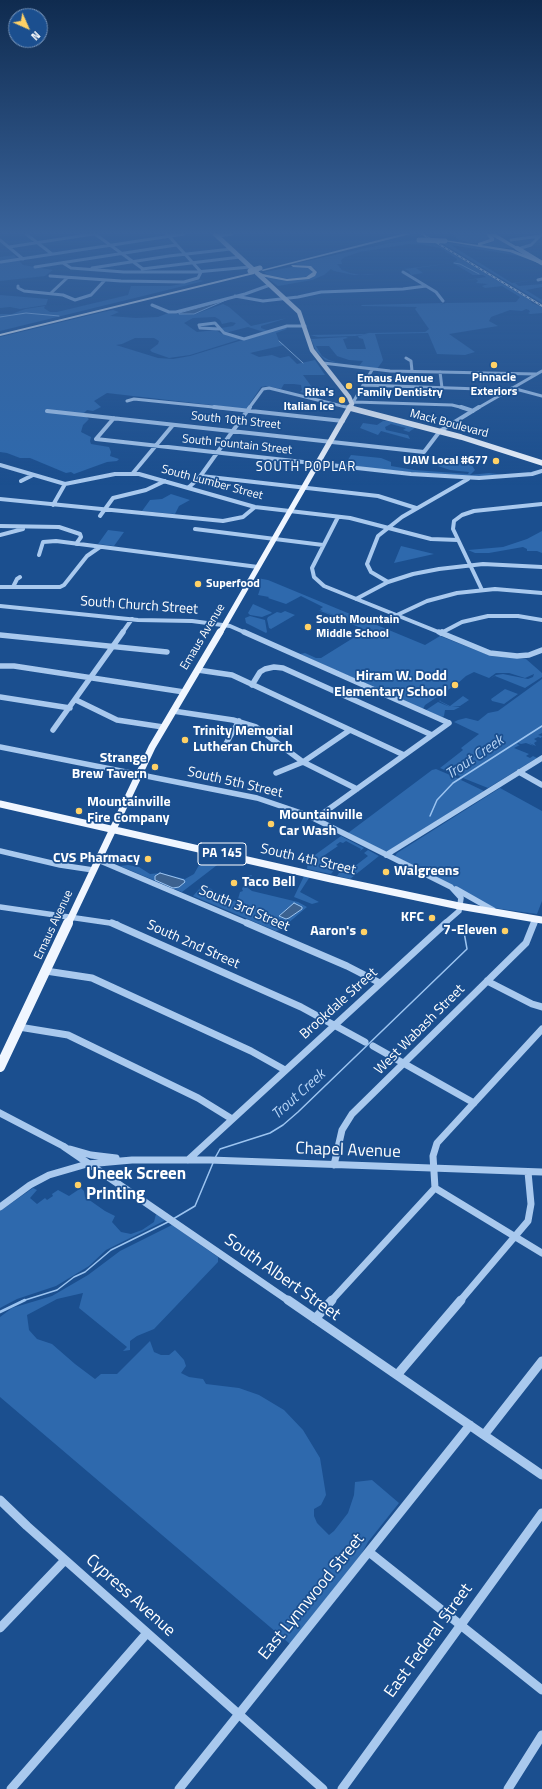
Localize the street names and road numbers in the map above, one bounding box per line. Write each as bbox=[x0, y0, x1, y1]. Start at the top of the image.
street label: Mack Boulevard bbox=[408, 407, 490, 441]
street label: South 10th Street bbox=[190, 409, 282, 433]
street label: South Fountain Street bbox=[181, 432, 293, 458]
street label: South Lumber Street bbox=[160, 462, 264, 504]
street label: South Church Street bbox=[80, 594, 198, 618]
street label: Emaus Avenue bbox=[178, 601, 228, 673]
street label: South 5th Street bbox=[186, 764, 284, 802]
street label: South 4th Street bbox=[259, 841, 357, 879]
road number: PA 145 bbox=[198, 843, 246, 865]
street label: South 3rd Street bbox=[196, 882, 292, 936]
street label: Emaus Avenue bbox=[32, 888, 76, 962]
street label: South 2nd Street bbox=[144, 917, 242, 973]
street label: Brookdale Street bbox=[297, 965, 381, 1043]
street label: West Wabash Street bbox=[371, 981, 469, 1079]
street label: Chapel Avenue bbox=[295, 1139, 401, 1163]
street label: South Albert Street bbox=[220, 1230, 344, 1326]
street label: East Lynnwood Street bbox=[255, 1530, 369, 1664]
street label: Cypress Avenue bbox=[81, 1551, 179, 1641]
street label: East Federal Street bbox=[381, 1580, 477, 1702]

